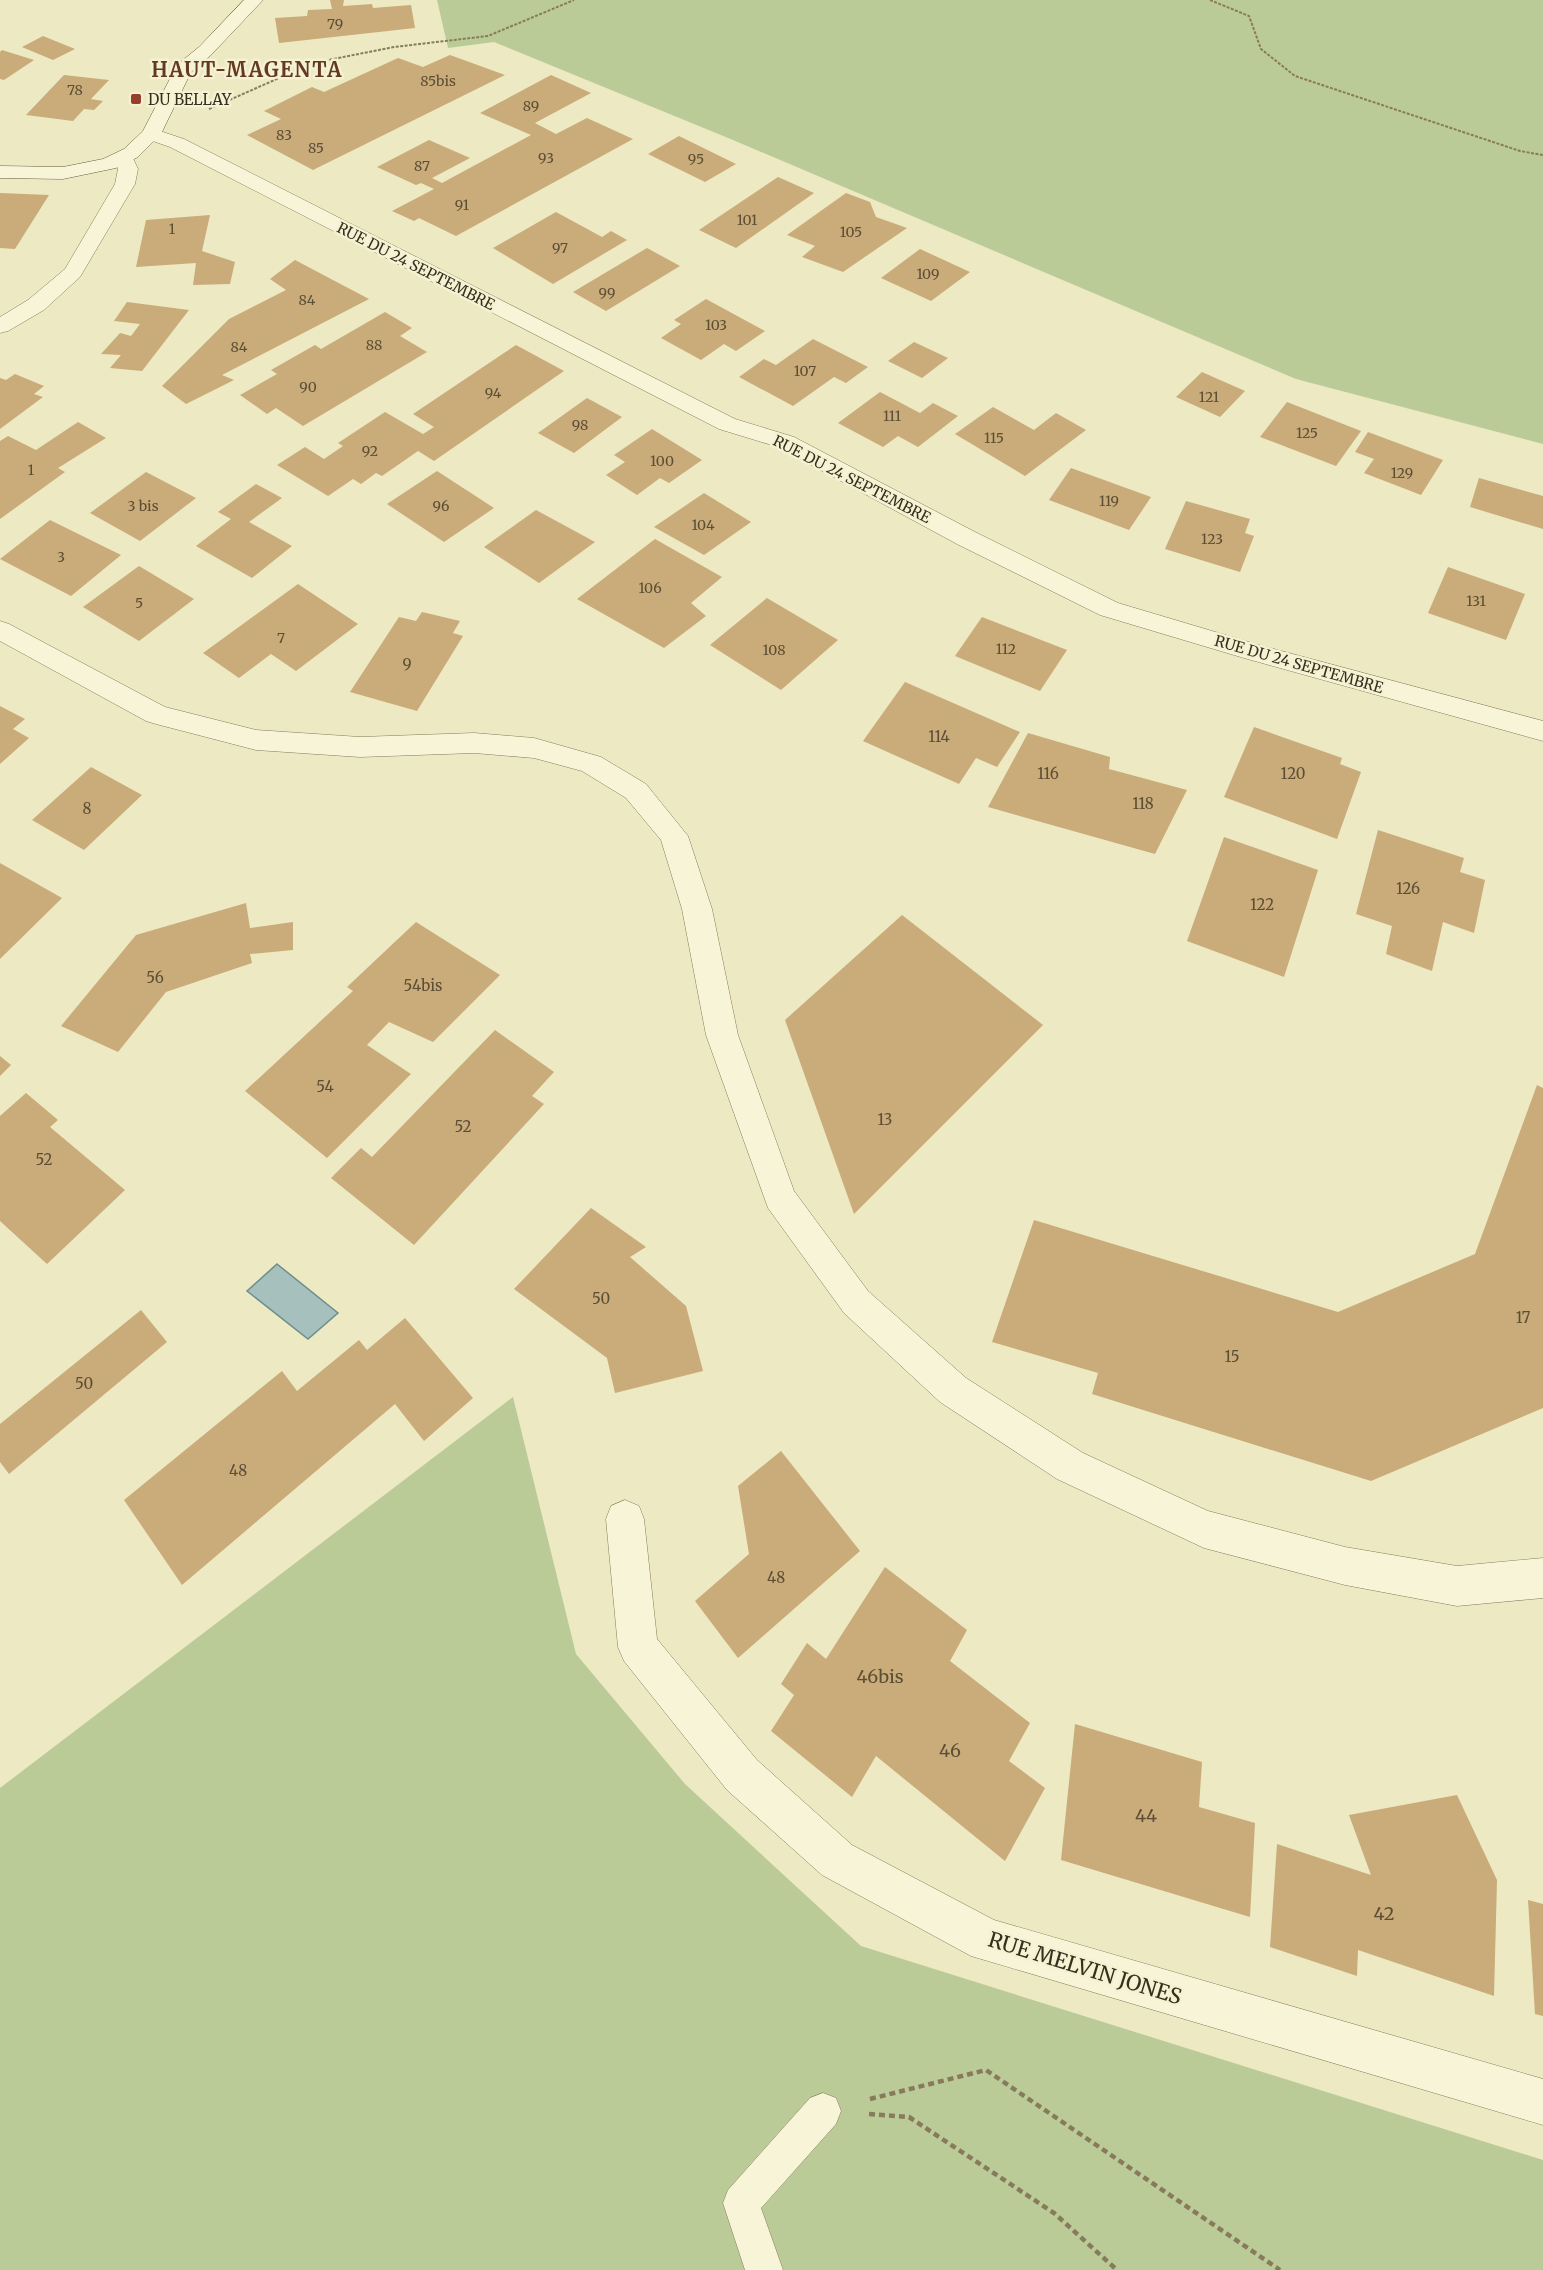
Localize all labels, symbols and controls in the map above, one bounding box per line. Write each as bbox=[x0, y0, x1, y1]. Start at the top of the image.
house number: 79 bbox=[327, 15, 343, 33]
district label: HAUT-MAGENTA bbox=[151, 57, 343, 82]
house number: 85bis bbox=[420, 72, 456, 90]
house number: 78 bbox=[67, 81, 83, 99]
place label: DU BELLAY bbox=[148, 90, 232, 109]
marker: DU BELLAY bbox=[129, 92, 143, 106]
house number: 89 bbox=[523, 97, 539, 115]
house number: 83 bbox=[276, 126, 292, 144]
house number: 85 bbox=[308, 139, 324, 157]
house number: 93 bbox=[538, 149, 554, 167]
house number: 95 bbox=[688, 150, 704, 168]
house number: 87 bbox=[414, 157, 430, 175]
house number: 91 bbox=[455, 196, 469, 214]
house number: 101 bbox=[737, 211, 757, 229]
street label: RUE DU 24 SEPTEMBRE bbox=[334, 218, 499, 314]
house number: 1 bbox=[169, 220, 175, 238]
house number: 105 bbox=[840, 223, 862, 241]
house number: 97 bbox=[552, 239, 568, 257]
house number: 109 bbox=[916, 265, 940, 283]
house number: 99 bbox=[599, 284, 615, 302]
house number: 84 bbox=[299, 291, 316, 309]
house number: 103 bbox=[705, 316, 727, 334]
house number: 88 bbox=[366, 336, 382, 354]
house number: 84 bbox=[231, 338, 248, 356]
house number: 107 bbox=[794, 362, 816, 380]
house number: 90 bbox=[299, 378, 317, 396]
house number: 94 bbox=[485, 384, 502, 402]
house number: 121 bbox=[1199, 388, 1219, 406]
house number: 111 bbox=[883, 407, 901, 425]
house number: 98 bbox=[572, 416, 588, 434]
house number: 125 bbox=[1296, 424, 1318, 442]
house number: 115 bbox=[984, 429, 1004, 447]
street label: RUE DU 24 SEPTEMBRE bbox=[770, 431, 935, 527]
house number: 92 bbox=[362, 442, 378, 460]
house number: 100 bbox=[650, 452, 674, 470]
house number: 1 bbox=[28, 461, 34, 479]
house number: 129 bbox=[1391, 464, 1413, 482]
house number: 119 bbox=[1099, 492, 1119, 510]
house number: 3 bis bbox=[127, 497, 159, 515]
house number: 96 bbox=[433, 497, 449, 515]
house number: 104 bbox=[691, 516, 715, 534]
house number: 123 bbox=[1201, 530, 1223, 548]
house number: 3 bbox=[57, 548, 65, 566]
house number: 106 bbox=[638, 579, 662, 597]
house number: 131 bbox=[1466, 592, 1486, 610]
house number: 5 bbox=[135, 594, 143, 612]
house number: 7 bbox=[277, 629, 285, 647]
street label: RUE DU 24 SEPTEMBRE bbox=[1212, 631, 1386, 697]
house number: 112 bbox=[996, 640, 1016, 658]
house number: 108 bbox=[762, 641, 786, 659]
house number: 9 bbox=[402, 655, 412, 674]
house number: 114 bbox=[928, 727, 950, 746]
house number: 116 bbox=[1037, 764, 1059, 783]
house number: 120 bbox=[1281, 764, 1305, 783]
house number: 118 bbox=[1132, 794, 1154, 813]
house number: 8 bbox=[83, 799, 92, 818]
house number: 126 bbox=[1396, 879, 1420, 898]
house number: 122 bbox=[1250, 895, 1274, 914]
house number: 56 bbox=[146, 968, 164, 987]
house number: 54bis bbox=[404, 976, 442, 995]
house number: 54 bbox=[316, 1077, 334, 1096]
house number: 13 bbox=[878, 1110, 892, 1129]
house number: 52 bbox=[454, 1117, 472, 1136]
house number: 52 bbox=[35, 1150, 53, 1169]
house number: 50 bbox=[592, 1289, 610, 1308]
house number: 17 bbox=[1516, 1308, 1531, 1327]
house number: 15 bbox=[1224, 1347, 1240, 1366]
house number: 50 bbox=[75, 1374, 93, 1393]
house number: 48 bbox=[229, 1461, 247, 1480]
house number: 48 bbox=[767, 1568, 785, 1587]
house number: 46bis bbox=[856, 1665, 904, 1688]
house number: 46 bbox=[939, 1739, 961, 1762]
house number: 44 bbox=[1135, 1804, 1157, 1827]
house number: 42 bbox=[1374, 1902, 1394, 1925]
street label: RUE MELVIN JONES bbox=[985, 1926, 1185, 2010]

